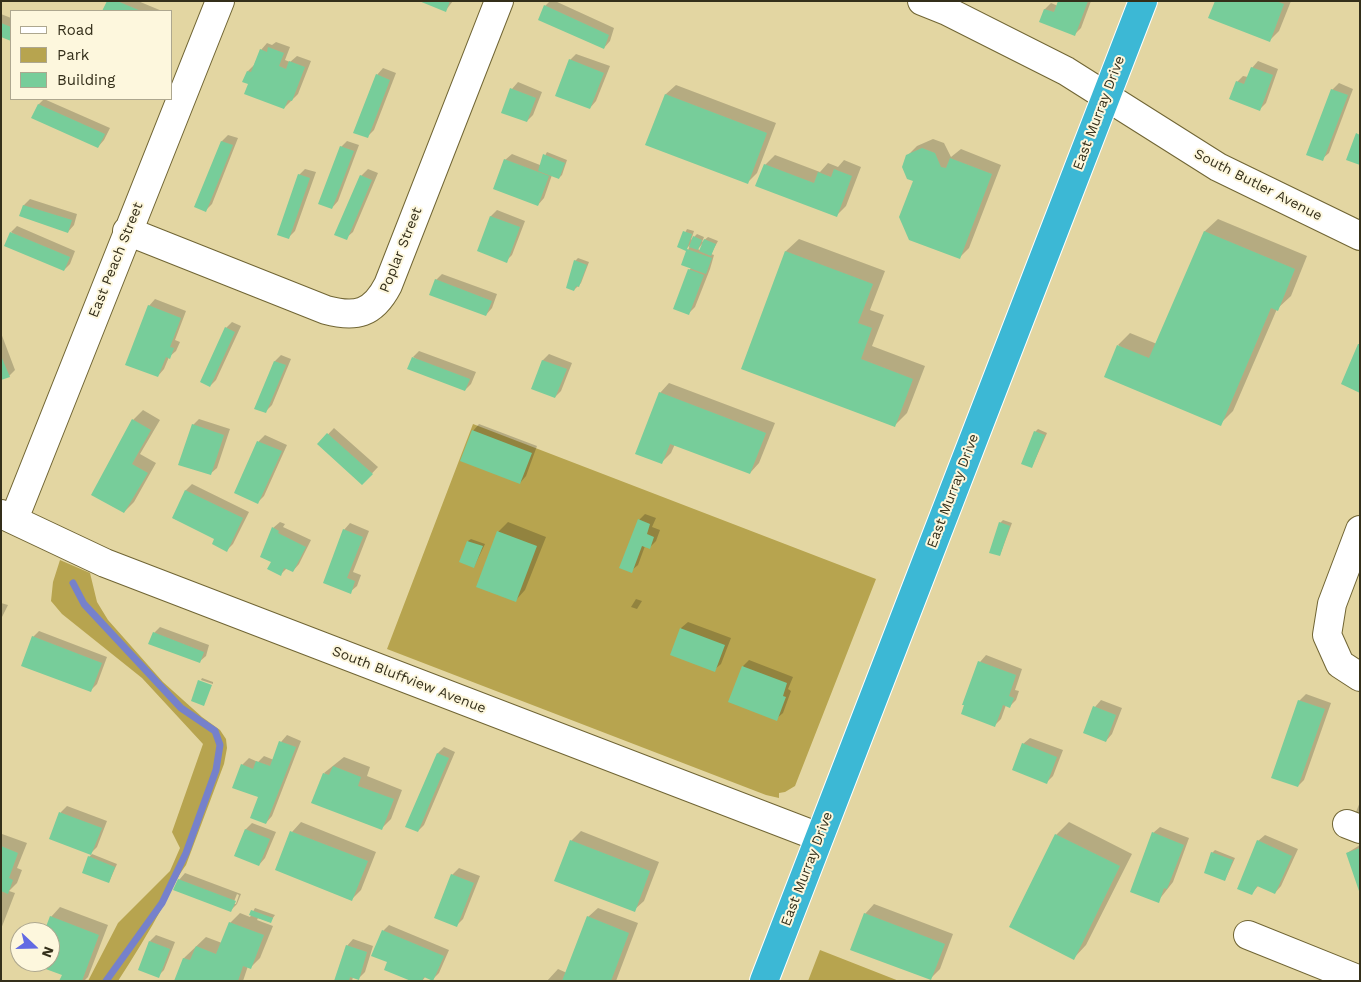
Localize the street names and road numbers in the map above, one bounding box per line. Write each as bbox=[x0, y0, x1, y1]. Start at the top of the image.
street label: East Murray Drive bbox=[1069, 54, 1129, 172]
street label: South Butler Avenue bbox=[1191, 145, 1325, 225]
street label: East Peach Street bbox=[85, 200, 147, 320]
street label: Poplar Street bbox=[376, 205, 426, 295]
street label: East Murray Drive bbox=[923, 432, 983, 550]
street label: South Bluffview Avenue bbox=[330, 643, 488, 717]
street label: East Murray Drive bbox=[777, 810, 837, 928]

